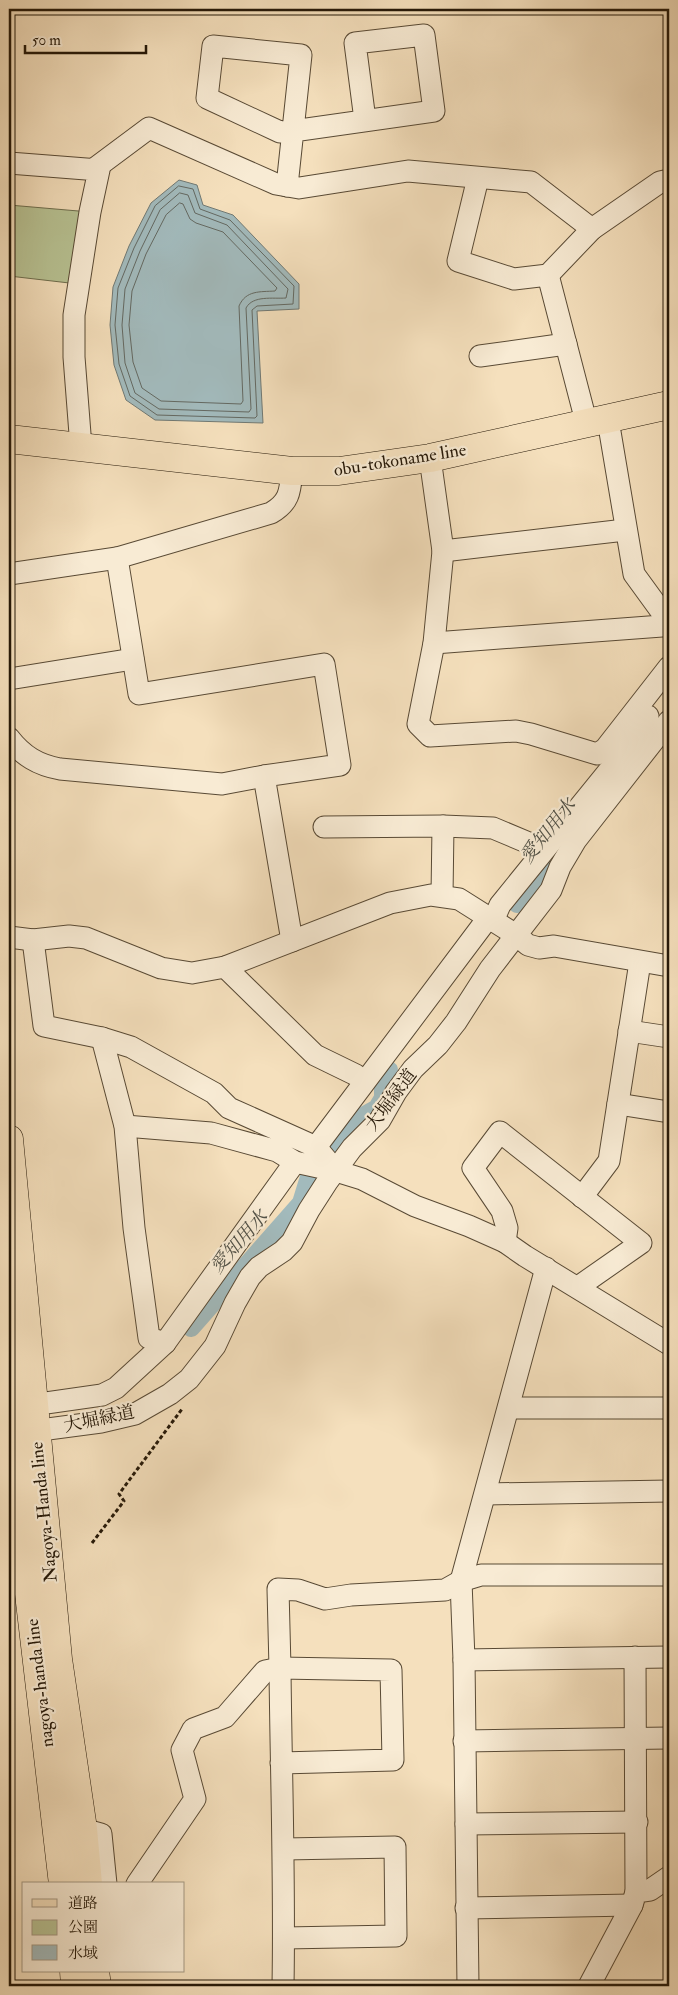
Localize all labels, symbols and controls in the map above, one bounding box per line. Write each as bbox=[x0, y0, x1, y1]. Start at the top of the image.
scale bar bbox=[25, 22, 146, 54]
text: 50 m bbox=[32, 31, 61, 50]
street label: obu-tokoname line bbox=[332, 438, 468, 482]
water label: 愛知用水 bbox=[515, 792, 582, 868]
street label: 大堀緑道 bbox=[360, 1064, 422, 1136]
water label: 愛知用水 bbox=[205, 1204, 274, 1279]
street label: 大堀緑道 bbox=[61, 1400, 137, 1438]
street label: Nagoya-Handa line bbox=[25, 1440, 63, 1583]
street label: nagoya-handa line bbox=[21, 1617, 59, 1749]
legend bbox=[22, 1882, 185, 1972]
text: 道路 bbox=[68, 1894, 98, 1913]
text: 公園 bbox=[68, 1918, 98, 1937]
text: 水域 bbox=[68, 1944, 98, 1963]

